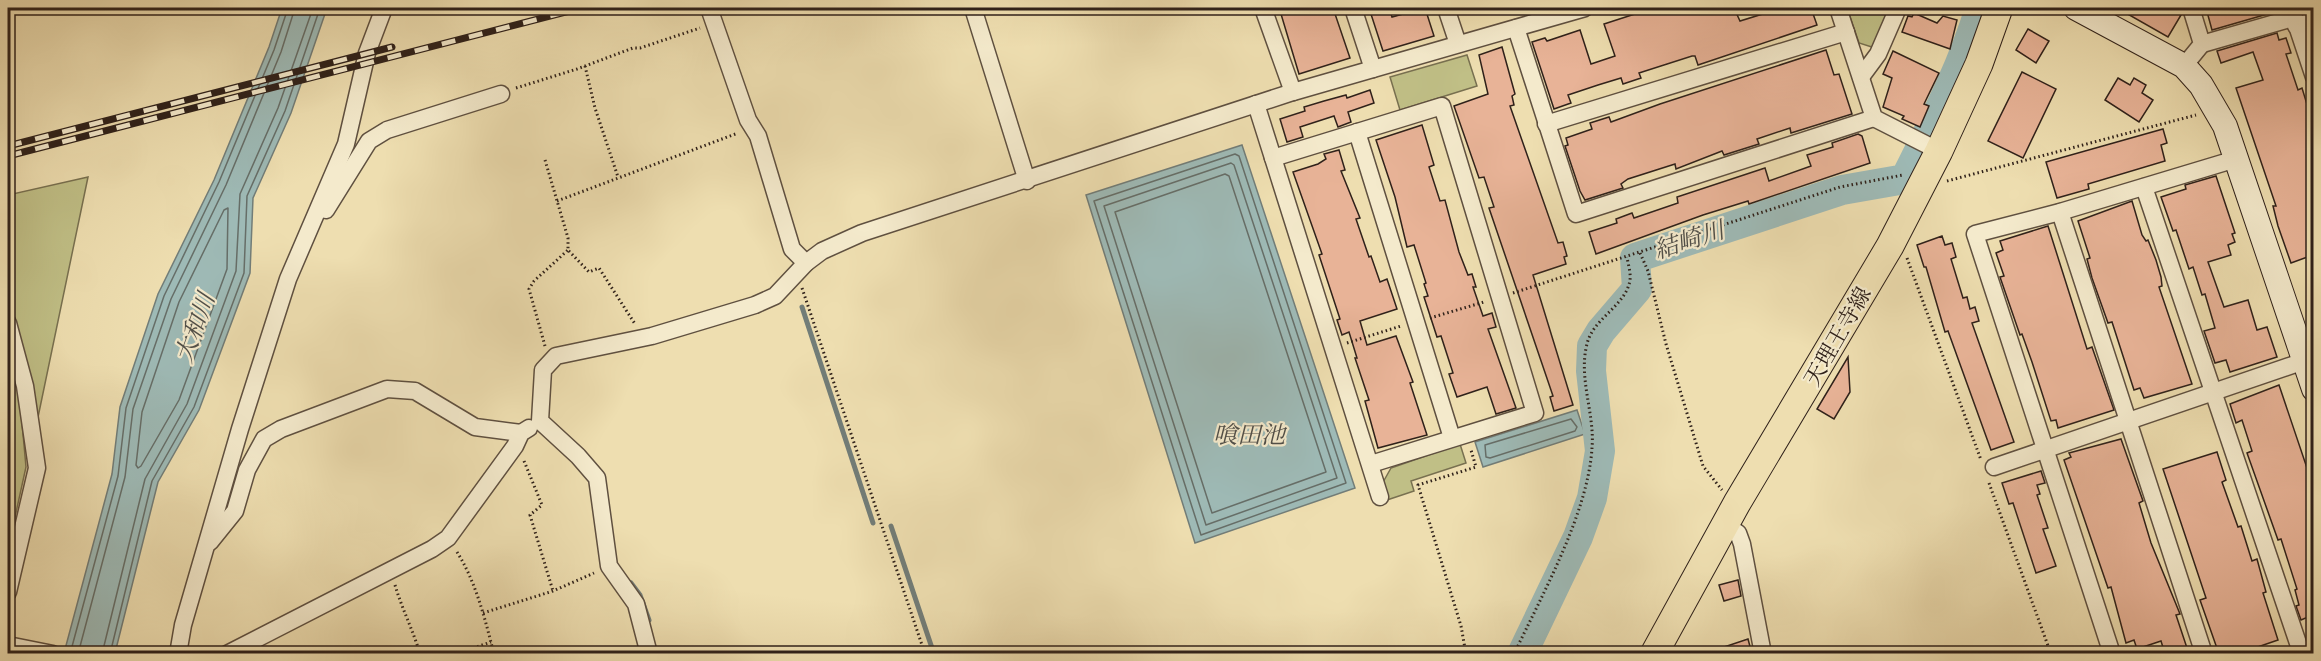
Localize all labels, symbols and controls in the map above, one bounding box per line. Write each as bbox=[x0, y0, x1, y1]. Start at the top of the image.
water label: 結崎川 bbox=[1650, 214, 1732, 269]
street label: 天理王寺線 bbox=[1798, 282, 1881, 393]
water label: 大和川 bbox=[169, 286, 226, 368]
water label: 喰田池 bbox=[1213, 420, 1288, 454]

